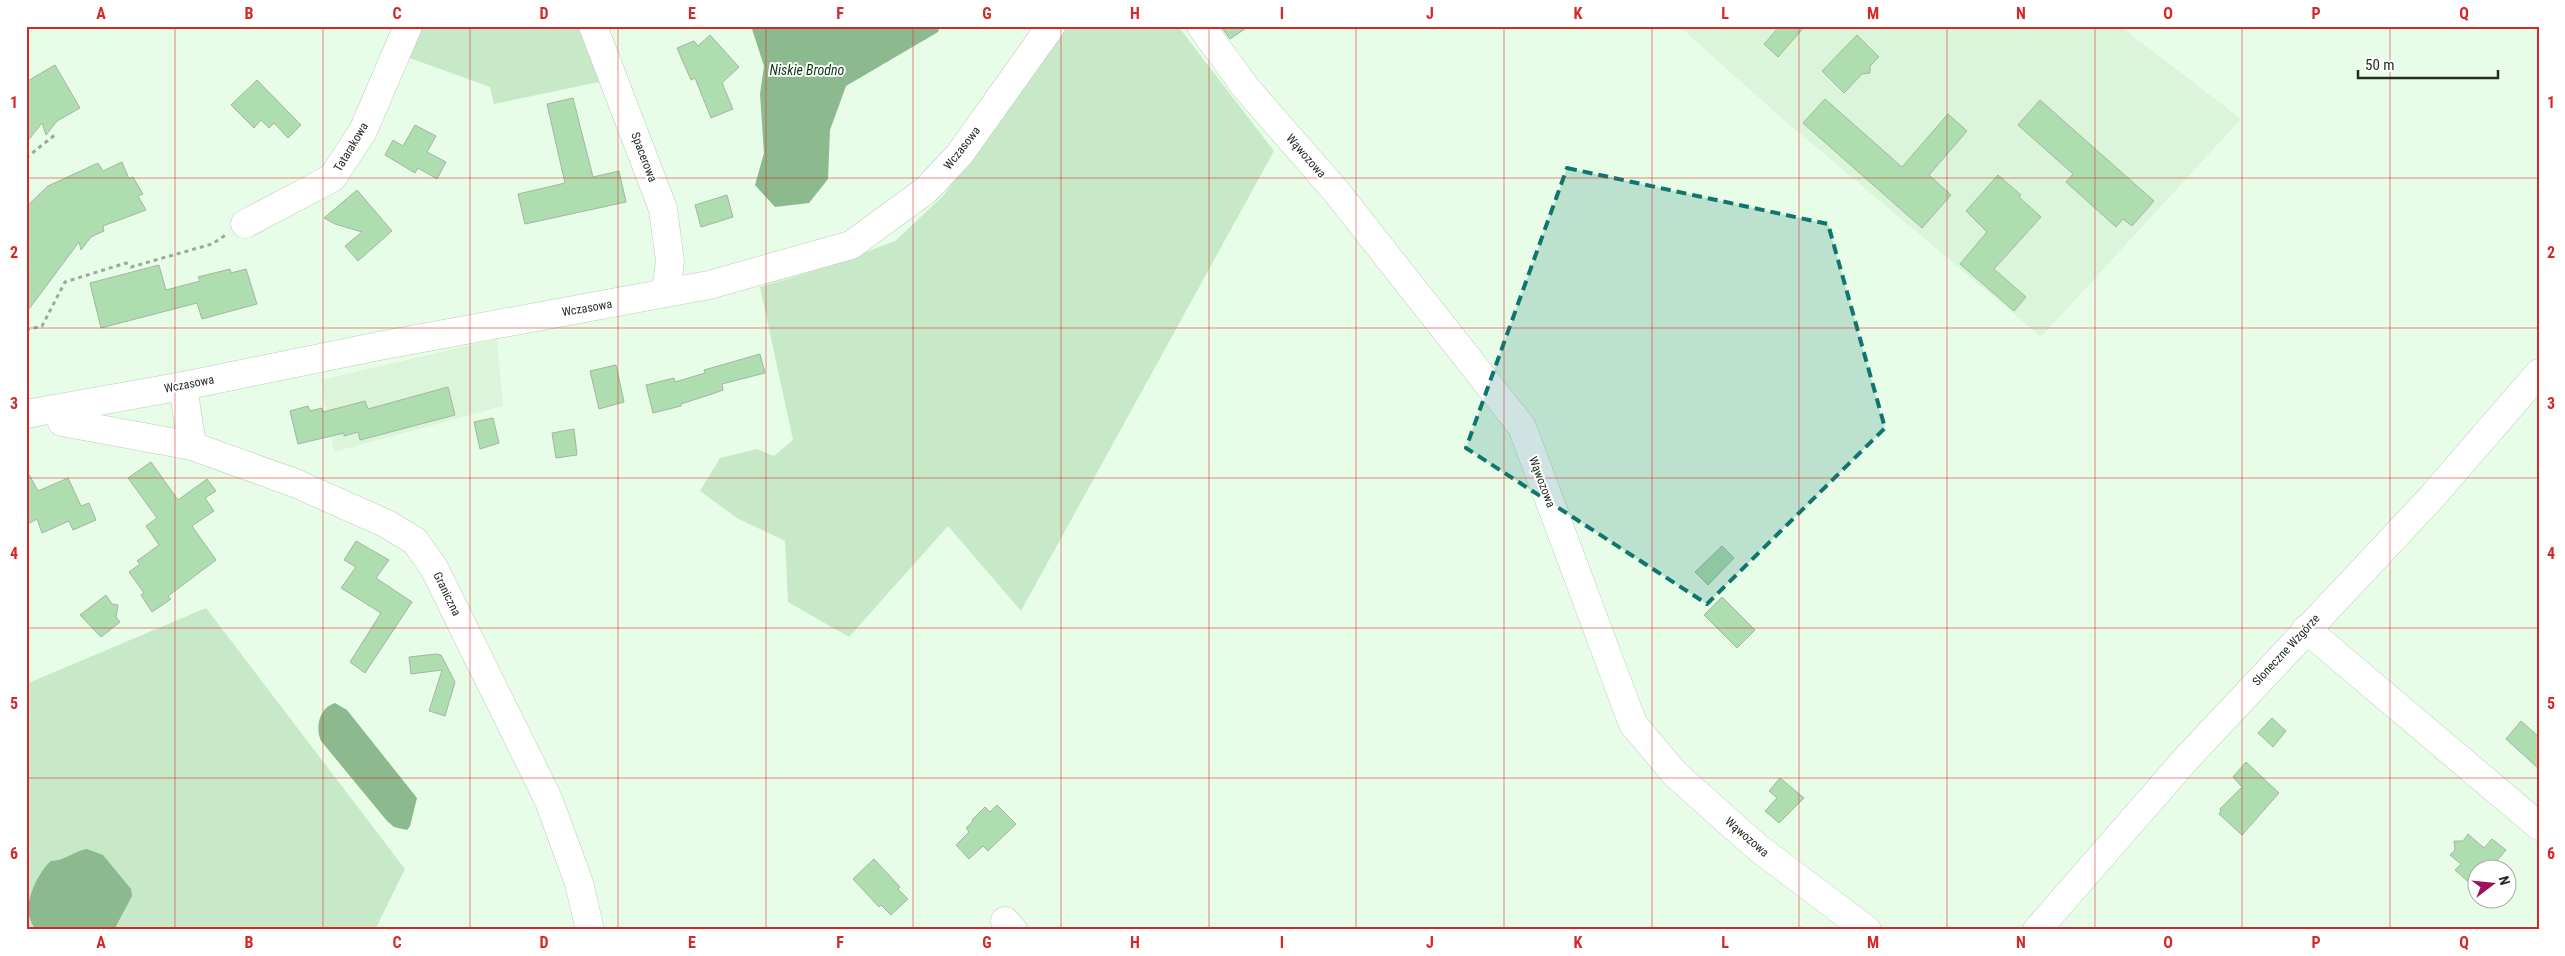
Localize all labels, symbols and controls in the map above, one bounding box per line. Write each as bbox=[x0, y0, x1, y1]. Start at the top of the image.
text: A bbox=[96, 4, 106, 23]
text: B bbox=[245, 4, 254, 23]
text: C bbox=[392, 4, 402, 23]
text: D bbox=[539, 4, 549, 23]
text: E bbox=[688, 4, 696, 23]
text: F bbox=[836, 4, 844, 23]
text: G bbox=[982, 4, 992, 23]
text: H bbox=[1130, 4, 1140, 23]
text: I bbox=[1280, 4, 1284, 23]
text: J bbox=[1426, 4, 1434, 23]
text: K bbox=[1574, 4, 1583, 23]
text: L bbox=[1721, 4, 1729, 23]
text: M bbox=[1867, 4, 1879, 23]
text: N bbox=[2016, 4, 2026, 23]
text: O bbox=[2163, 4, 2173, 23]
text: P bbox=[2311, 4, 2321, 23]
text: Q bbox=[2459, 4, 2469, 23]
scale bar bbox=[2358, 48, 2498, 80]
text: 50 m bbox=[2365, 56, 2395, 74]
water label: Niskie Brodno bbox=[770, 62, 845, 78]
text: 1 bbox=[10, 93, 18, 112]
text: 1 bbox=[2547, 93, 2555, 112]
street label: Tatarakowa bbox=[331, 120, 371, 174]
street label: Wczasowa bbox=[941, 124, 983, 172]
street label: Spacerowa bbox=[628, 130, 660, 184]
street label: Wąwozowa bbox=[1283, 131, 1329, 181]
text: 2 bbox=[10, 243, 18, 262]
text: 2 bbox=[2547, 243, 2555, 262]
street label: Wczasowa bbox=[561, 297, 613, 319]
street label: Wczasowa bbox=[163, 372, 215, 396]
text: 3 bbox=[10, 394, 18, 413]
text: 3 bbox=[2547, 394, 2555, 413]
street label: Wąwozowa bbox=[1526, 455, 1558, 510]
text: 4 bbox=[10, 544, 18, 563]
text: 4 bbox=[2547, 544, 2555, 563]
street label: Graniczna bbox=[430, 570, 464, 619]
street label: Słoneczne Wzgórze bbox=[2249, 611, 2323, 689]
text: 5 bbox=[10, 694, 18, 713]
text: 5 bbox=[2547, 694, 2555, 713]
street label: Wąwozowa bbox=[1722, 814, 1772, 860]
text: 6 bbox=[10, 844, 18, 863]
text: 6 bbox=[2547, 844, 2555, 863]
north arrow bbox=[2468, 858, 2518, 908]
text: N bbox=[2496, 874, 2513, 887]
text: A bbox=[96, 933, 106, 952]
text: B bbox=[245, 933, 254, 952]
text: C bbox=[392, 933, 402, 952]
text: D bbox=[539, 933, 549, 952]
text: E bbox=[688, 933, 696, 952]
text: F bbox=[836, 933, 844, 952]
text: G bbox=[982, 933, 992, 952]
text: H bbox=[1130, 933, 1140, 952]
text: I bbox=[1280, 933, 1284, 952]
text: J bbox=[1426, 933, 1434, 952]
text: K bbox=[1574, 933, 1583, 952]
text: L bbox=[1721, 933, 1729, 952]
text: M bbox=[1867, 933, 1879, 952]
text: N bbox=[2016, 933, 2026, 952]
text: O bbox=[2163, 933, 2173, 952]
text: P bbox=[2311, 933, 2321, 952]
text: Q bbox=[2459, 933, 2469, 952]

